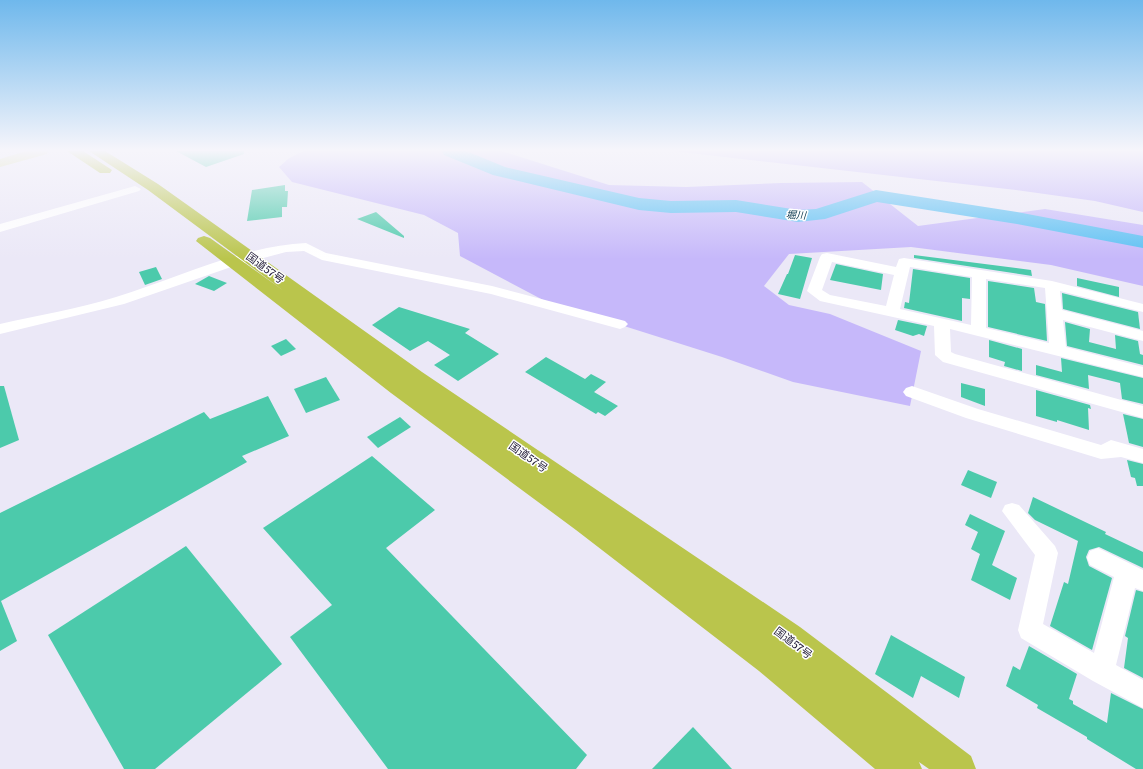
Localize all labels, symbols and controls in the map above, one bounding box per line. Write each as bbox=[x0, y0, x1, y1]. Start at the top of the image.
water label: 堀川 bbox=[786, 206, 807, 222]
street label: 国道57号 bbox=[243, 248, 289, 286]
street label: 国道57号 bbox=[506, 437, 552, 475]
street label: 国道57号 bbox=[772, 622, 816, 662]

